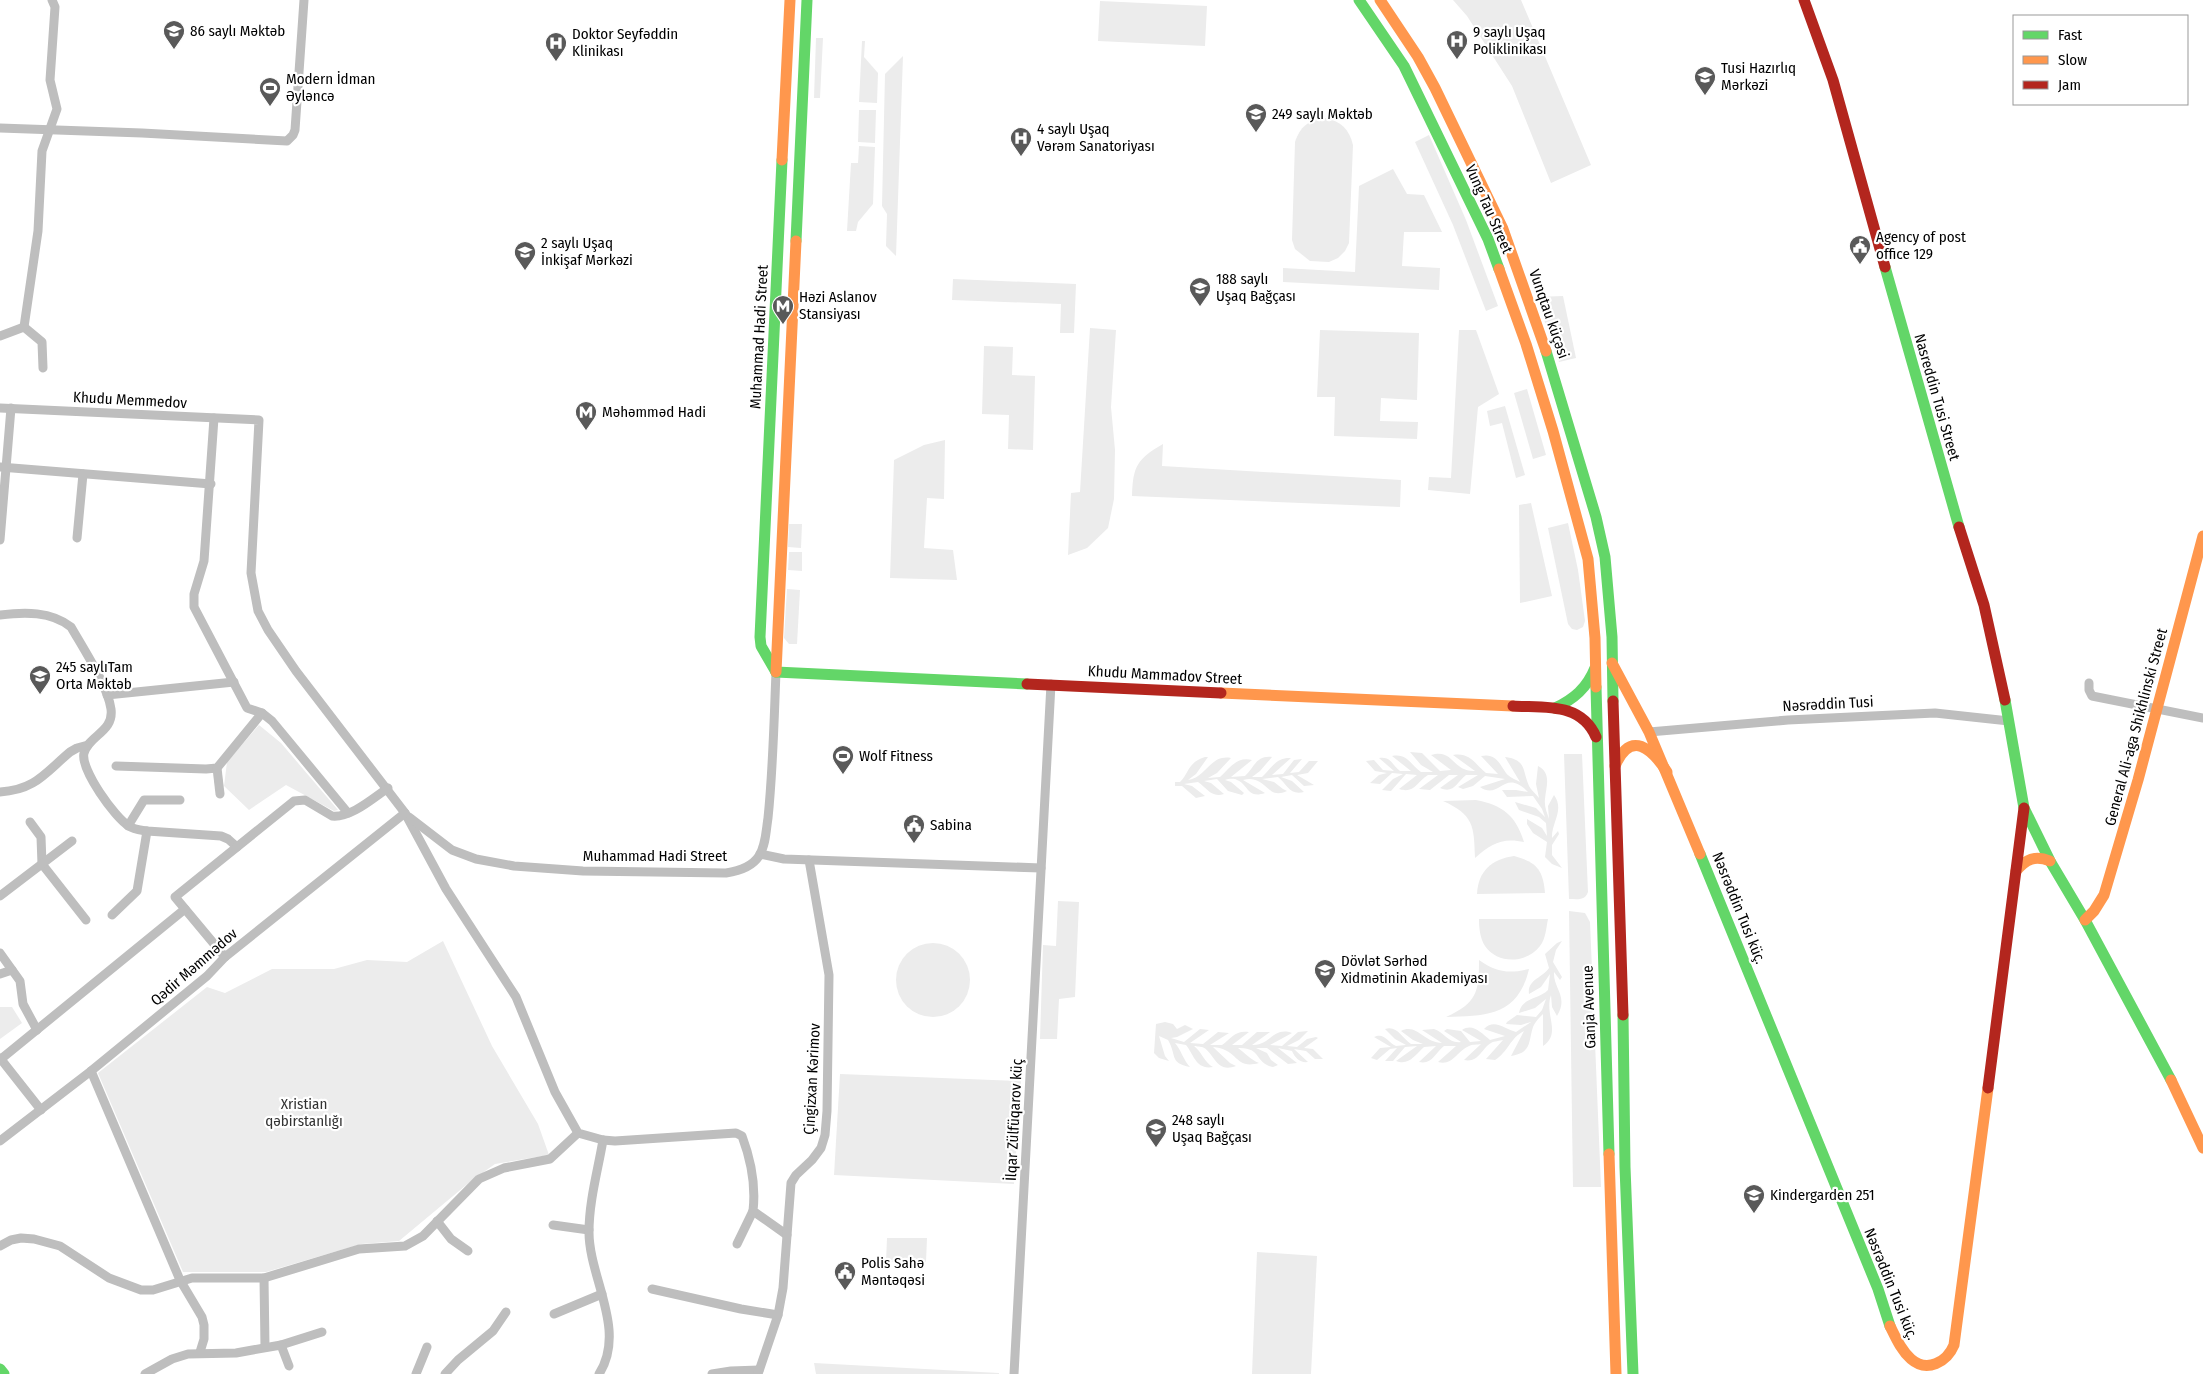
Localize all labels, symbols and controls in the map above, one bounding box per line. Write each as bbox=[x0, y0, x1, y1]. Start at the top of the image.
legend bbox=[2013, 15, 2188, 105]
school or university icon: 86 saylı Məktəb bbox=[162, 19, 186, 50]
place label: 86 saylı Məktəb bbox=[190, 22, 285, 40]
place label: 9 saylı Uşaq Poliklinikası bbox=[1473, 23, 1547, 58]
place label: Doktor Seyfәddin Klinikası bbox=[572, 25, 678, 60]
text: Fast bbox=[2058, 26, 2082, 44]
hospital icon: 9 saylı Uşaq Poliklinikası bbox=[1445, 29, 1469, 60]
hospital icon: Doktor Seyfәddin Klinikası bbox=[544, 31, 568, 62]
text: Slow bbox=[2058, 51, 2087, 69]
place label: Tusi Hazırlıq Mərkəzi bbox=[1721, 59, 1796, 94]
school or university icon: Tusi Hazırlıq Mərkəzi bbox=[1693, 65, 1717, 96]
place label: Modern İdman Əyləncə bbox=[286, 70, 375, 105]
sports icon: Modern İdman Əyləncə bbox=[258, 76, 282, 107]
text: Jam bbox=[2058, 76, 2081, 94]
school or university icon: 249 saylı Məktəb bbox=[1244, 102, 1268, 133]
place label: 249 saylı Məktəb bbox=[1272, 105, 1373, 123]
place label: 4 saylı Uşaq Vərəm Sanatoriyası bbox=[1037, 120, 1155, 155]
hospital icon: 4 saylı Uşaq Vərəm Sanatoriyası bbox=[1009, 126, 1033, 157]
street label: Vung Tau Street bbox=[1461, 162, 1517, 256]
place label: Agency of post office 129 bbox=[1876, 228, 1966, 263]
place label: 2 saylı Uşaq İnkişaf Mərkəzi bbox=[541, 234, 633, 269]
public building icon: Agency of post office 129 bbox=[1848, 234, 1872, 265]
school or university icon: 2 saylı Uşaq İnkişaf Mərkəzi bbox=[513, 240, 537, 271]
street label: Muhammad Hadi Street bbox=[746, 264, 772, 410]
street label: Vunqtau küçəsi bbox=[1525, 267, 1573, 361]
place label: 188 saylı Uşaq Bağçası bbox=[1216, 270, 1296, 305]
school or university icon: 188 saylı Uşaq Bağçası bbox=[1188, 276, 1212, 307]
place label: Həzi Aslanov Stansiyası bbox=[799, 288, 877, 323]
metro station icon: Həzi Aslanov Stansiyası bbox=[771, 294, 795, 325]
street label: Nasreddin Tusi Street bbox=[1910, 332, 1964, 463]
street label: Khudu Memmedov bbox=[73, 388, 188, 412]
metro station icon: Məhəmməd Hadi bbox=[574, 400, 598, 431]
place label: Məhəmməd Hadi bbox=[602, 403, 706, 421]
street label: General Ali-aga Shikhlinski Street bbox=[2101, 626, 2171, 828]
place label: 245 saylıTam Orta Məktəb bbox=[56, 658, 133, 693]
street label: Khudu Mammadov Street bbox=[1087, 662, 1243, 688]
school or university icon: 245 saylıTam Orta Məktəb bbox=[28, 664, 52, 695]
street label: Nəsrəddin Tusi bbox=[1782, 693, 1874, 715]
sports icon: Wolf Fitness bbox=[831, 744, 855, 775]
place label: Wolf Fitness bbox=[859, 747, 933, 765]
public building icon: Sabina bbox=[902, 813, 926, 844]
place label: Sabina bbox=[930, 816, 972, 834]
street label: Muhammad Hadi Street bbox=[583, 847, 727, 865]
street label: Nəsrəddin Tusi küç. bbox=[1708, 849, 1770, 967]
street label: Qədir Məmmədov bbox=[147, 924, 241, 1009]
place label: Dövlət Sərhəd Xidmətinin Akademiyası bbox=[1341, 952, 1488, 987]
school or university icon: Dövlət Sərhəd Xidmətinin Akademiyası bbox=[1313, 958, 1337, 989]
street label: Ganja Avenue bbox=[1579, 965, 1599, 1049]
street label: Çingizxan Kərimov bbox=[800, 1023, 824, 1135]
street label: İlqar Zülfüqarov küç bbox=[1002, 1058, 1026, 1182]
park label: Xristian qəbirstanlığı bbox=[265, 1095, 343, 1130]
place label: 248 saylı Uşaq Bağçası bbox=[1172, 1111, 1252, 1146]
school or university icon: 248 saylı Uşaq Bağçası bbox=[1144, 1117, 1168, 1148]
school or university icon: Kindergarden 251 bbox=[1742, 1183, 1766, 1214]
place label: Kindergarden 251 bbox=[1770, 1186, 1875, 1204]
street label: Nəsrəddin Tusi küç. bbox=[1860, 1225, 1922, 1343]
place label: Polis Sahə Məntəqəsi bbox=[861, 1254, 925, 1289]
public building icon: Polis Sahə Məntəqəsi bbox=[833, 1260, 857, 1291]

